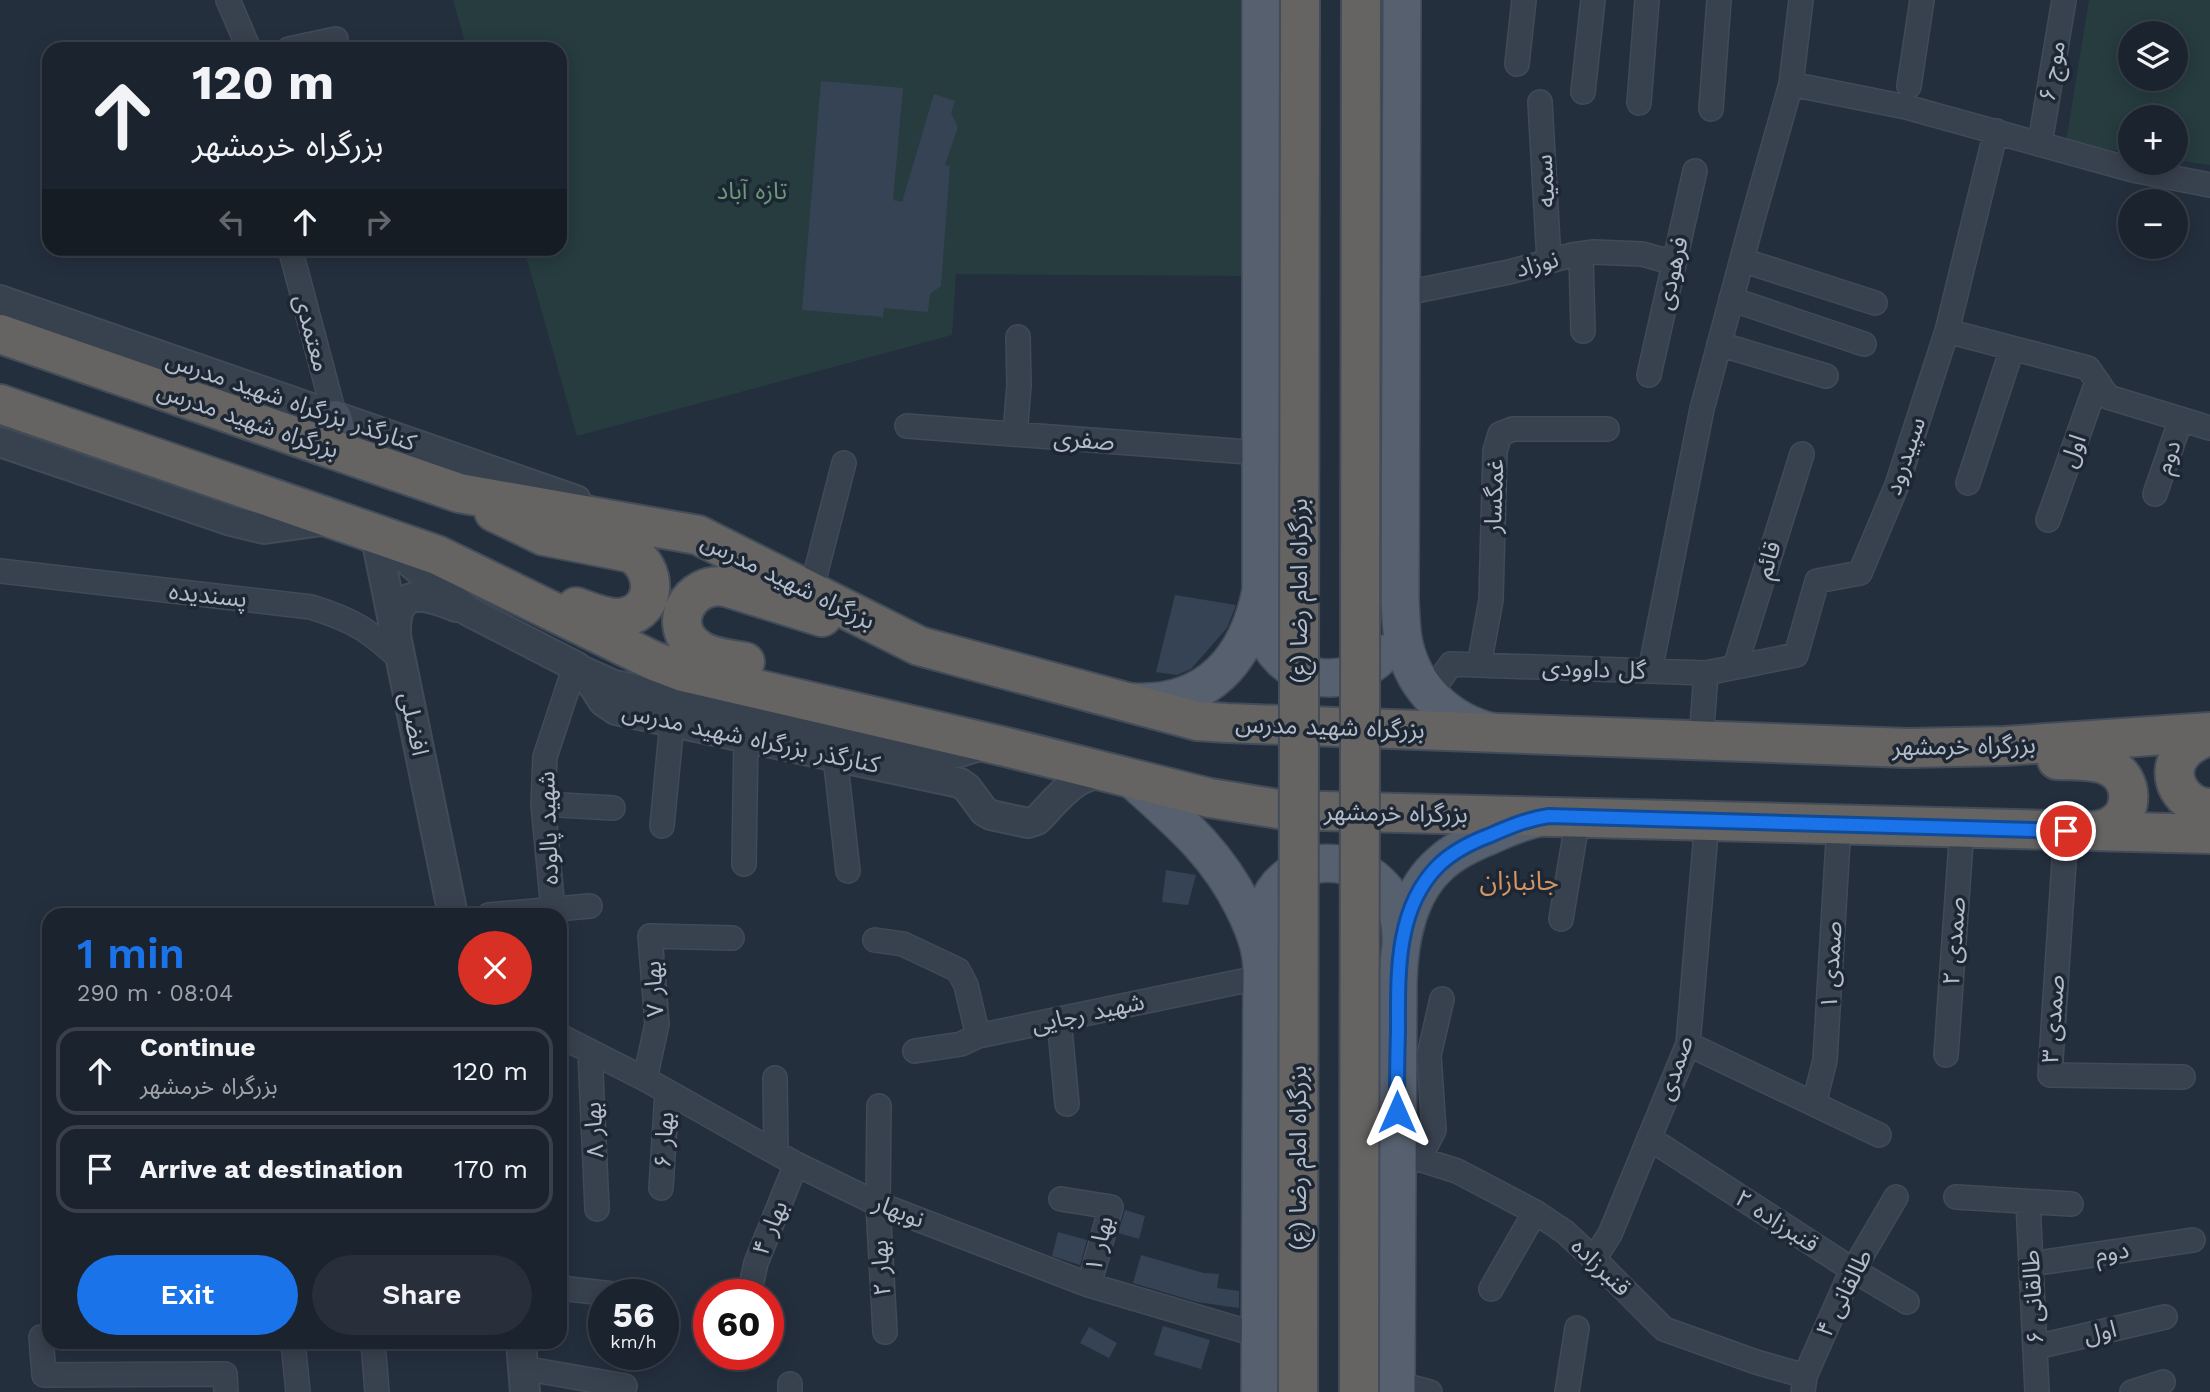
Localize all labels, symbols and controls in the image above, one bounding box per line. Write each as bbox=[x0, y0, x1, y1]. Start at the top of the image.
map controls bbox=[2118, 21, 2188, 259]
button: layers bbox=[2118, 21, 2188, 91]
street label: موج ۶ bbox=[2033, 38, 2074, 104]
text: 120 m bbox=[192, 53, 334, 111]
icon: ahead bbox=[77, 70, 168, 161]
button: + bbox=[2118, 105, 2188, 175]
text: بزرگراه خرمشهر bbox=[192, 126, 383, 164]
street label: سمیه bbox=[1530, 154, 1560, 208]
park label: تازه آباد bbox=[717, 177, 787, 205]
button: − bbox=[2118, 189, 2188, 259]
icon: left bbox=[213, 203, 251, 241]
icon: ahead bbox=[286, 203, 324, 241]
icon: right bbox=[359, 203, 397, 241]
street label: فرهودی bbox=[1650, 234, 1694, 312]
street label: نوزاد bbox=[1513, 245, 1561, 283]
street label: معتمدی bbox=[288, 291, 336, 375]
street label: کنارگذر بزرگراه شهید مدرس bbox=[162, 345, 420, 457]
street label: بزرگراه شهید مدرس bbox=[154, 376, 342, 464]
street label: سپیدرود bbox=[1879, 413, 1932, 499]
street label: صفری bbox=[1052, 424, 1116, 456]
street label: اول bbox=[2054, 431, 2092, 471]
street label: دوم bbox=[2149, 436, 2191, 479]
street label: غمگسار bbox=[1479, 458, 1509, 535]
street label: بزرگراه امام رضا (ع) bbox=[1285, 498, 1317, 684]
street label: بزرگراه شهید مدرس bbox=[697, 527, 879, 635]
street label: قائم bbox=[1749, 538, 1790, 583]
street label: پسندیده bbox=[168, 577, 248, 614]
street label: گل داوودی bbox=[1542, 653, 1648, 685]
street label: افضلی bbox=[394, 690, 434, 758]
street label: کنارگذر بزرگراه شهید مدرس bbox=[620, 697, 883, 779]
street label: بزرگراه شهید مدرس bbox=[1235, 710, 1425, 744]
street label: بزرگراه خرمشهر bbox=[1891, 731, 2036, 761]
street label: شهید پالوده bbox=[532, 771, 565, 885]
street label: بزرگراه خرمشهر bbox=[1323, 798, 1468, 828]
pin bbox=[2036, 801, 2096, 861]
icon: arrive bbox=[2047, 812, 2085, 850]
district label: جانبازان bbox=[1479, 866, 1559, 896]
street label: صمدی ۲ bbox=[1937, 896, 1971, 986]
street label: صمدی ۱ bbox=[1815, 920, 1847, 1010]
text: 1 min bbox=[77, 929, 185, 978]
button: close bbox=[458, 931, 532, 1005]
street label: بهار ۷ bbox=[639, 960, 669, 1018]
street label: صمدی ۳ bbox=[2036, 974, 2070, 1064]
text: 290 m · 08:04 bbox=[77, 980, 233, 1007]
street label: شهید رجایی bbox=[1029, 987, 1147, 1039]
text: Continue bbox=[140, 1032, 256, 1062]
street label: صمدی bbox=[1651, 1032, 1699, 1104]
icon: ahead bbox=[81, 1052, 119, 1090]
text: 120 m bbox=[453, 1056, 528, 1086]
street label: بزرگراه امام رضا (ع) bbox=[1284, 1065, 1316, 1251]
text: بزرگراه خرمشهر bbox=[140, 1073, 278, 1100]
position arrow bbox=[1360, 1075, 1434, 1149]
street label: بهار ۸ bbox=[579, 1101, 609, 1159]
street label: بهار ۶ bbox=[649, 1111, 679, 1169]
icon: arrive bbox=[81, 1150, 119, 1188]
text: Arrive at destination bbox=[140, 1154, 403, 1184]
text: 170 m bbox=[454, 1154, 528, 1184]
street label: قنبرزاده ۲ bbox=[1730, 1184, 1824, 1258]
street label: نوبهار bbox=[869, 1188, 928, 1234]
street label: بهار ۴ bbox=[746, 1197, 794, 1259]
street label: بهار ۱ bbox=[1079, 1213, 1119, 1275]
street label: قنبرزاده bbox=[1565, 1232, 1637, 1302]
street label: دوم bbox=[2093, 1236, 2132, 1272]
street label: بهار ۲ bbox=[866, 1239, 896, 1297]
street label: طالقانی ۴ bbox=[1810, 1245, 1878, 1341]
street label: طالقانی ۶ bbox=[2017, 1249, 2049, 1345]
button: Exit bbox=[77, 1255, 298, 1335]
button: Share bbox=[312, 1255, 532, 1335]
speed limit sign: 60 bbox=[693, 1279, 784, 1370]
text: 56 bbox=[613, 1294, 654, 1336]
street label: اول bbox=[2081, 1315, 2119, 1349]
text: km/h bbox=[610, 1331, 657, 1352]

